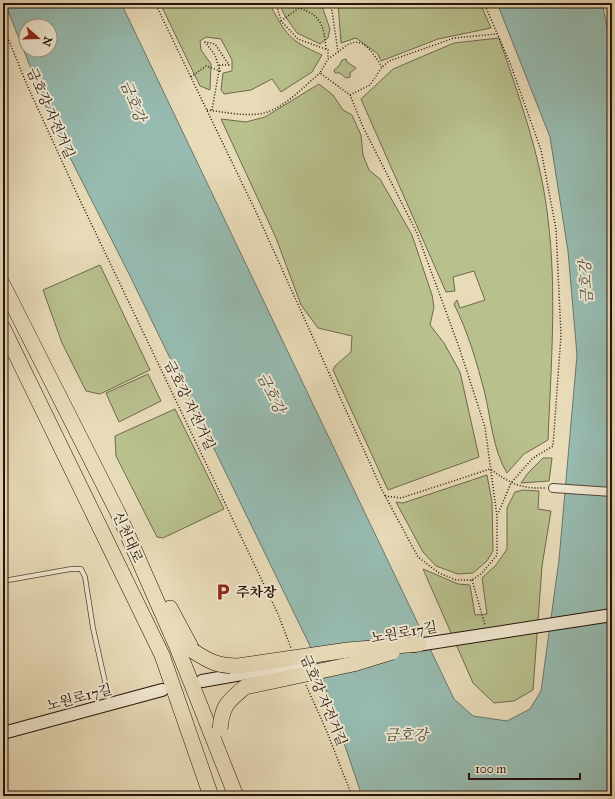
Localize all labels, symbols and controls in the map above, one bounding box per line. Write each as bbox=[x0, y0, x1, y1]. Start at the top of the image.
north arrow bbox=[18, 18, 58, 58]
text: N bbox=[39, 35, 55, 48]
street label: 금호강 자전거길 bbox=[23, 65, 78, 161]
water label: 금호강 bbox=[117, 77, 150, 127]
water label: 금호강 bbox=[576, 257, 596, 304]
street label: 금호강 자전거길 bbox=[160, 358, 219, 453]
water label: 금호강 bbox=[253, 370, 290, 419]
street label: 신천대로 bbox=[109, 509, 147, 566]
parking icon: 주차장 bbox=[213, 582, 233, 602]
place label: 주차장 bbox=[236, 584, 277, 601]
street label: 노원로17길 bbox=[370, 618, 439, 647]
street label: 금호강 자전거길 bbox=[297, 652, 350, 748]
street label: 노원로17길 bbox=[45, 681, 114, 714]
water label: 금호강 bbox=[384, 726, 430, 744]
scale bar bbox=[469, 755, 580, 781]
text: 100 m bbox=[475, 762, 506, 776]

